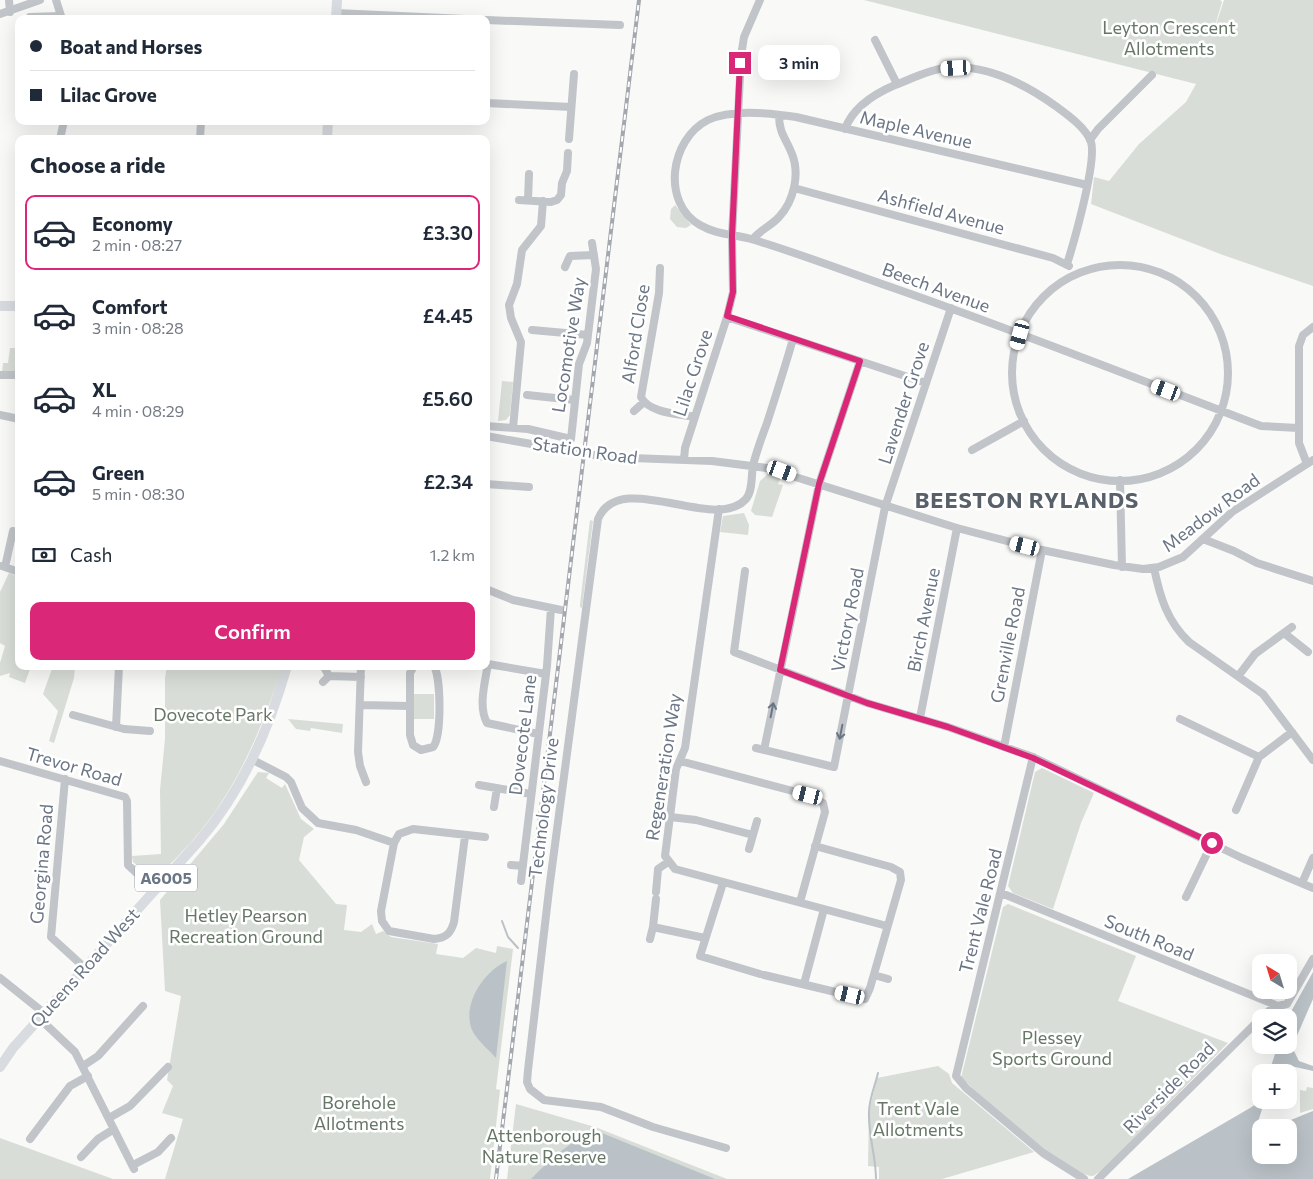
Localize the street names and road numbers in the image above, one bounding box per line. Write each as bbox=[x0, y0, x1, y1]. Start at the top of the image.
street label: Maple Avenue bbox=[858, 105, 975, 153]
street label: Ashfield Avenue bbox=[875, 184, 1007, 239]
street label: Beech Avenue bbox=[879, 257, 993, 317]
street label: Locomotive Way bbox=[546, 276, 590, 414]
street label: Alford Close bbox=[616, 283, 654, 385]
street label: Lilac Grove bbox=[668, 326, 716, 419]
street label: Lavender Grove bbox=[873, 339, 933, 467]
street label: Station Road bbox=[531, 432, 639, 468]
street label: Meadow Road bbox=[1157, 468, 1264, 556]
street label: Victory Road bbox=[826, 566, 868, 674]
street label: Birch Avenue bbox=[902, 566, 944, 674]
street label: Grenville Road bbox=[985, 585, 1029, 705]
street label: Dovecote Lane bbox=[504, 673, 540, 796]
street label: Regeneration Way bbox=[641, 692, 686, 842]
street label: Technology Drive bbox=[523, 736, 563, 879]
street label: Trevor Road bbox=[24, 742, 125, 790]
street label: Georgina Road bbox=[25, 803, 57, 925]
street label: Trent Vale Road bbox=[954, 846, 1006, 975]
road number: A6005 bbox=[135, 864, 197, 891]
street label: Queens Road West bbox=[25, 903, 144, 1032]
street label: South Road bbox=[1101, 909, 1197, 965]
street label: Riverside Road bbox=[1118, 1037, 1219, 1138]

